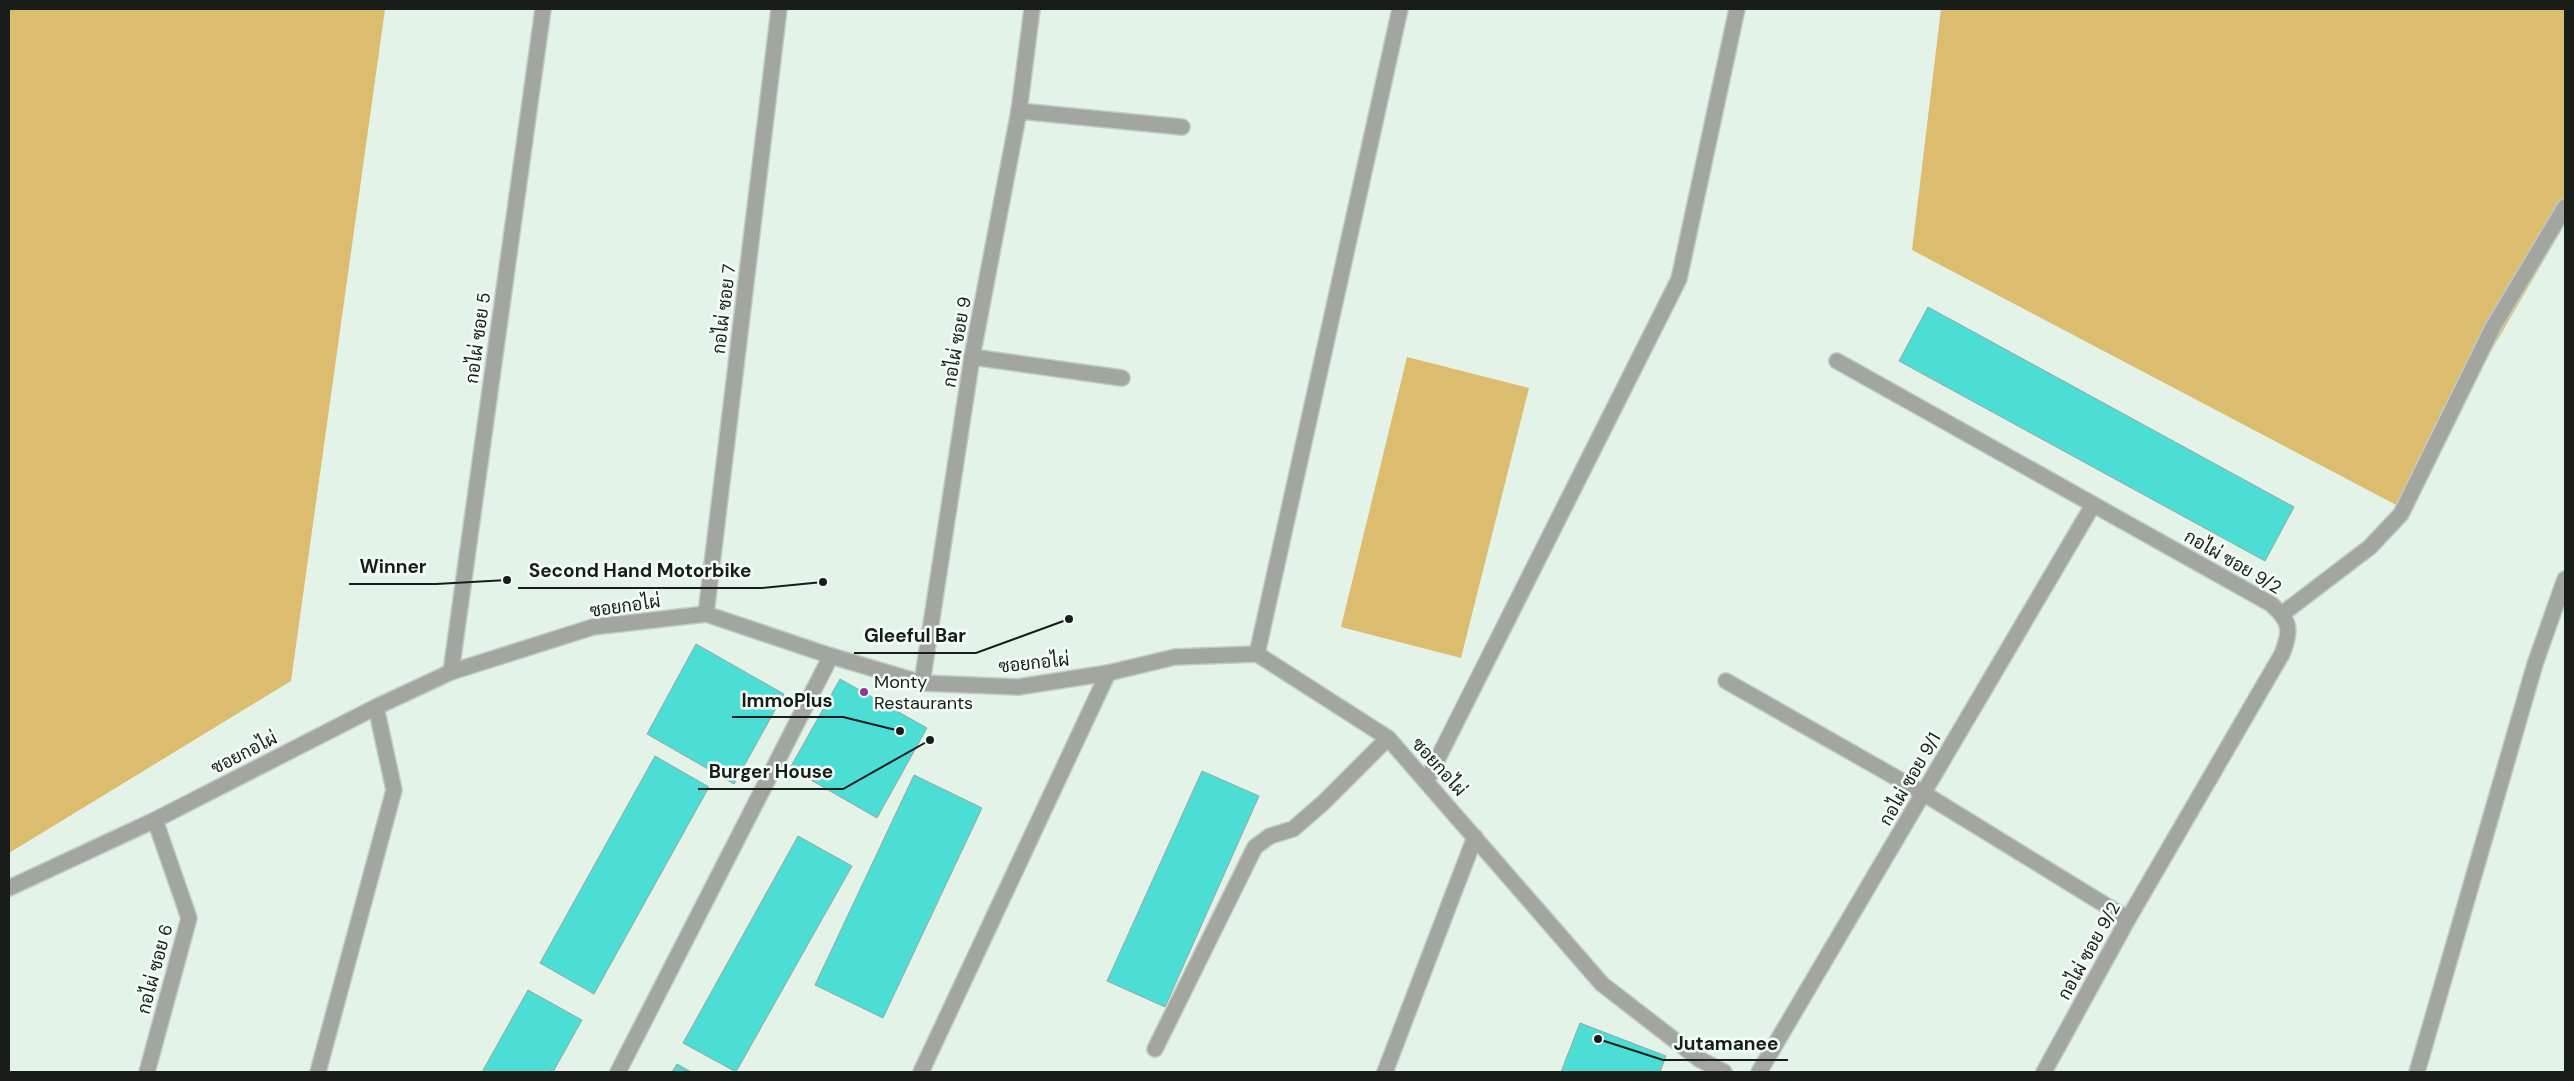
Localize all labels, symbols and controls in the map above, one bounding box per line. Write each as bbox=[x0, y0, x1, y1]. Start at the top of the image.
street label: กอไผ่ ซอย 7 bbox=[706, 263, 741, 355]
street label: กอไผ่ ซอย 5 bbox=[459, 291, 496, 385]
street label: กอไผ่ ซอย 9 bbox=[936, 294, 977, 389]
street label: กอไผ่ ซอย 9/2 bbox=[2180, 524, 2286, 600]
callout: Winner bbox=[349, 550, 436, 584]
text: Winner bbox=[359, 554, 427, 579]
callout: Second Hand Motorbike bbox=[518, 554, 761, 588]
text: Second Hand Motorbike bbox=[529, 558, 751, 583]
street label: ซอยกอไผ่ bbox=[588, 588, 662, 623]
callout: Gleeful Bar bbox=[854, 619, 976, 653]
text: Gleeful Bar bbox=[864, 623, 966, 648]
street label: ซอยกอไผ่ bbox=[997, 646, 1071, 679]
place label: Monty Restaurants bbox=[874, 670, 973, 715]
callout: ImmoPlus bbox=[732, 683, 843, 717]
marker: Monty Restaurants bbox=[858, 686, 870, 698]
text: ImmoPlus bbox=[741, 688, 833, 713]
street label: ซอยกอไผ่ bbox=[206, 725, 281, 780]
street label: กอไผ่ ซอย 9/1 bbox=[1873, 728, 1946, 830]
street label: ซอยกอไผ่ bbox=[1406, 732, 1472, 801]
callout: Burger House bbox=[698, 755, 843, 789]
text: Burger House bbox=[709, 759, 833, 784]
street label: กอไผ่ ซอย 9/2 bbox=[2051, 897, 2126, 1004]
street label: กอไผ่ ซอย 6 bbox=[131, 921, 178, 1017]
callout: Jutamanee bbox=[1663, 1026, 1788, 1060]
text: Jutamanee bbox=[1674, 1031, 1778, 1056]

